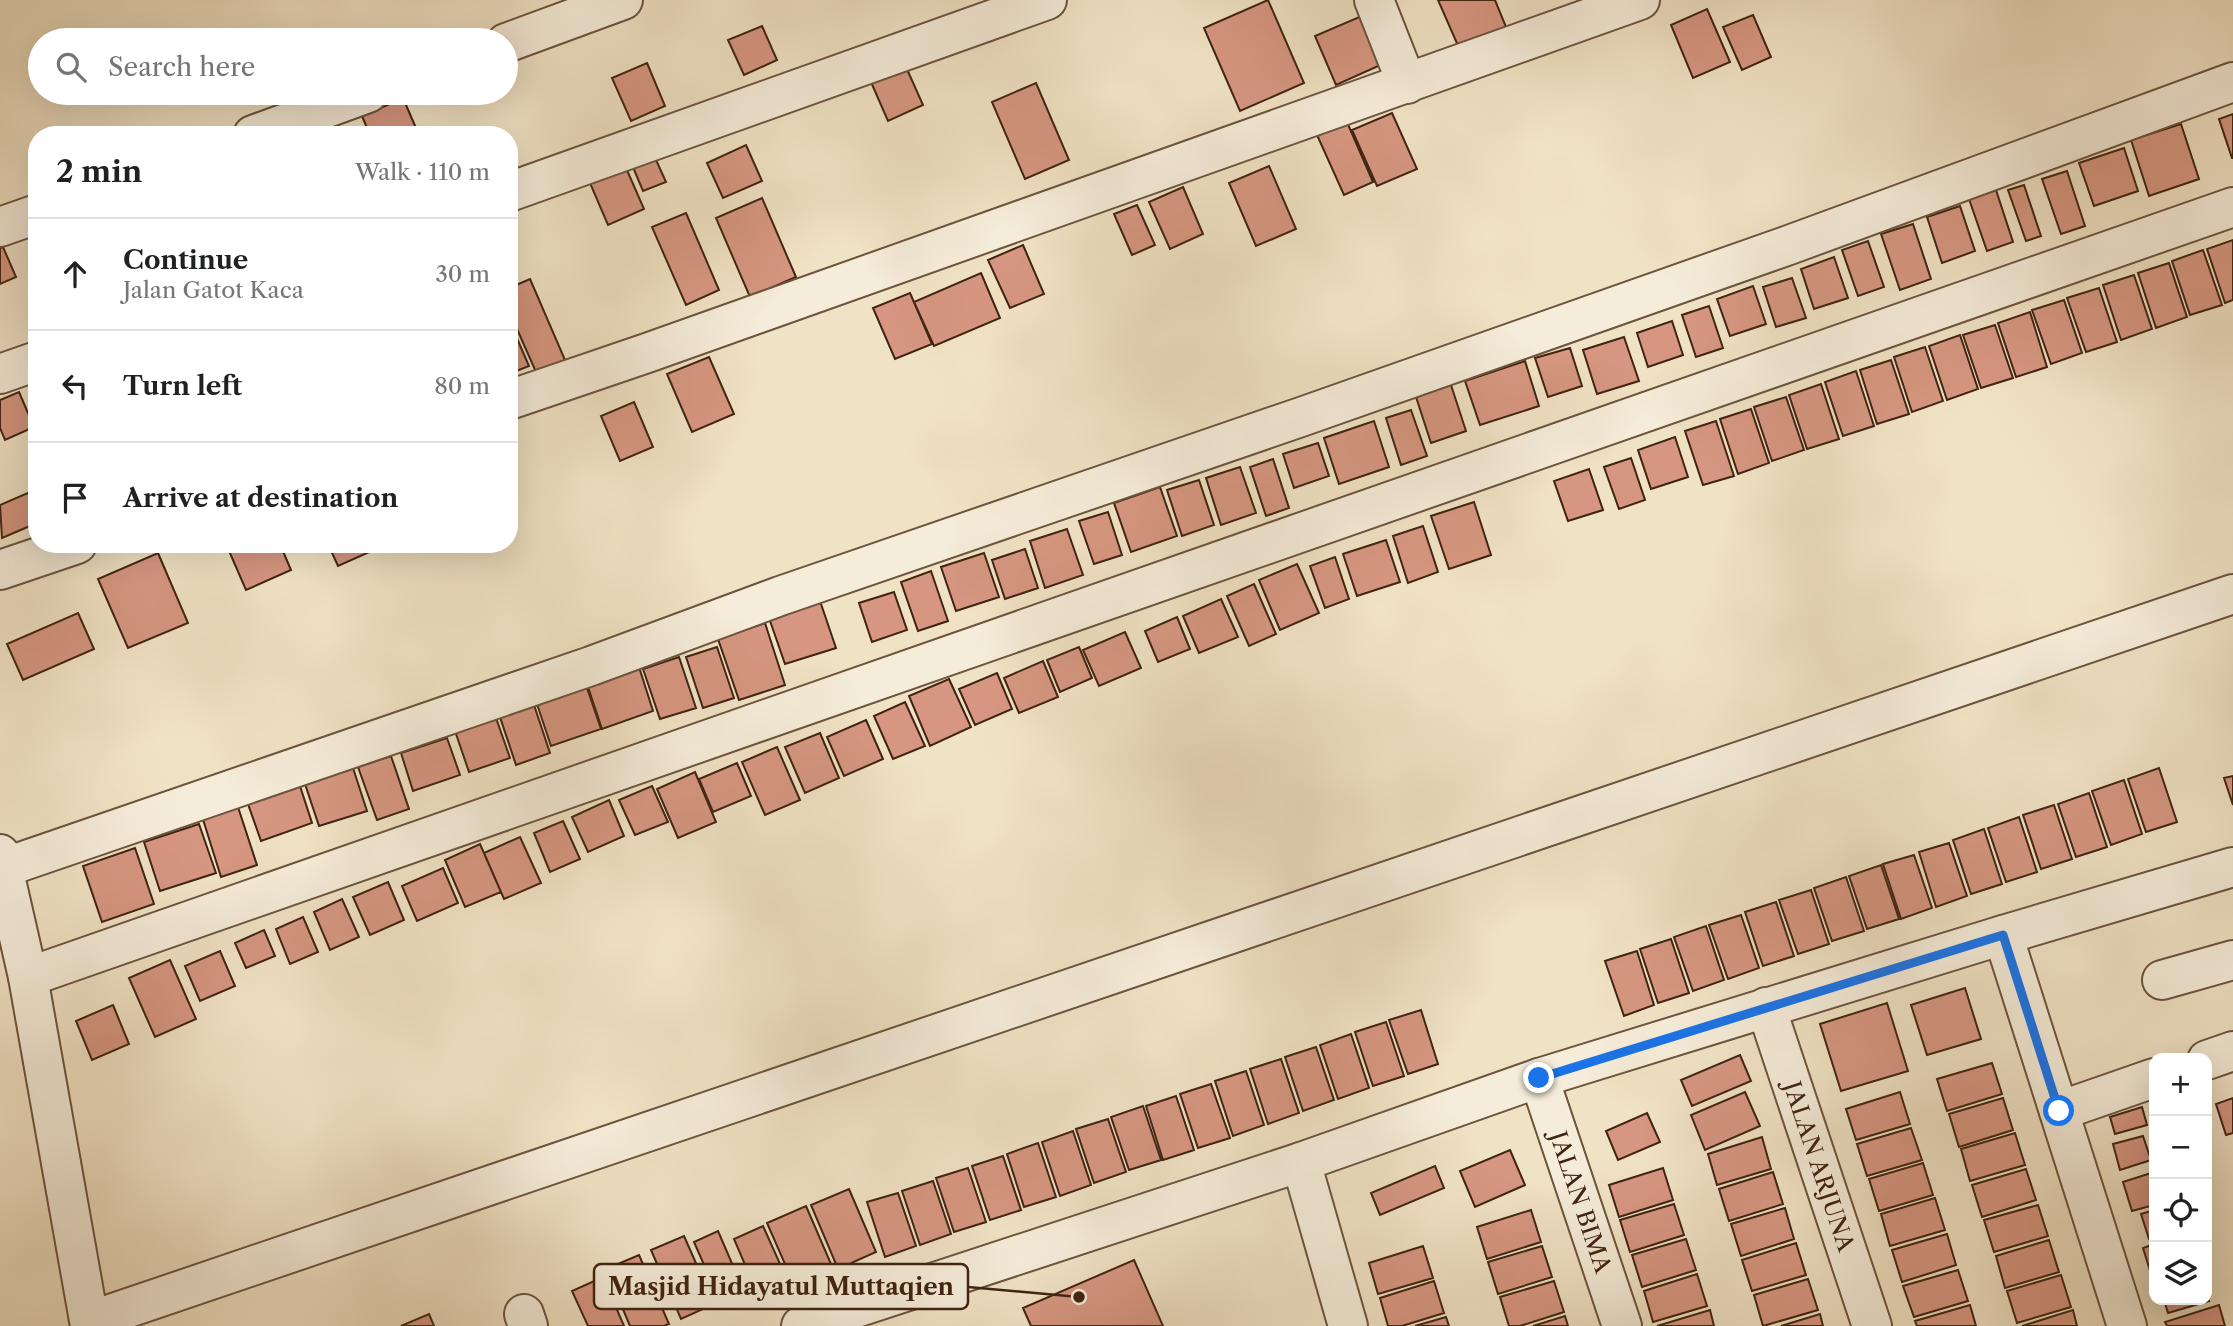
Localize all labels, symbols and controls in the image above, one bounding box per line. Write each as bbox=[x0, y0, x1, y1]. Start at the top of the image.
search box bbox=[28, 28, 518, 105]
icon: search bbox=[52, 48, 90, 86]
text: Search here bbox=[108, 51, 255, 83]
text: 2 min bbox=[56, 153, 142, 190]
text: Walk · 110 m bbox=[355, 158, 490, 186]
text: Continue bbox=[123, 244, 248, 276]
icon: ahead bbox=[56, 255, 94, 293]
text: 30 m bbox=[435, 260, 490, 288]
text: Jalan Gatot Kaca bbox=[123, 276, 304, 304]
icon: left bbox=[56, 367, 94, 405]
text: Turn left bbox=[123, 370, 242, 402]
text: 80 m bbox=[434, 372, 490, 400]
icon: arrive bbox=[56, 479, 94, 517]
text: Arrive at destination bbox=[123, 482, 398, 514]
map controls bbox=[2149, 1053, 2212, 1305]
button: + bbox=[2149, 1053, 2212, 1116]
route end bbox=[1523, 1062, 1554, 1093]
street label: JALAN ARJUNA bbox=[1777, 1075, 1861, 1256]
route start bbox=[2043, 1095, 2074, 1126]
button: − bbox=[2149, 1116, 2212, 1179]
street label: JALAN BIMA bbox=[1543, 1125, 1618, 1277]
button: locate bbox=[2149, 1179, 2212, 1242]
button: layers bbox=[2149, 1242, 2212, 1305]
callout: Masjid Hidayatul Muttaqien bbox=[594, 1264, 968, 1309]
text: Masjid Hidayatul Muttaqien bbox=[608, 1272, 955, 1301]

